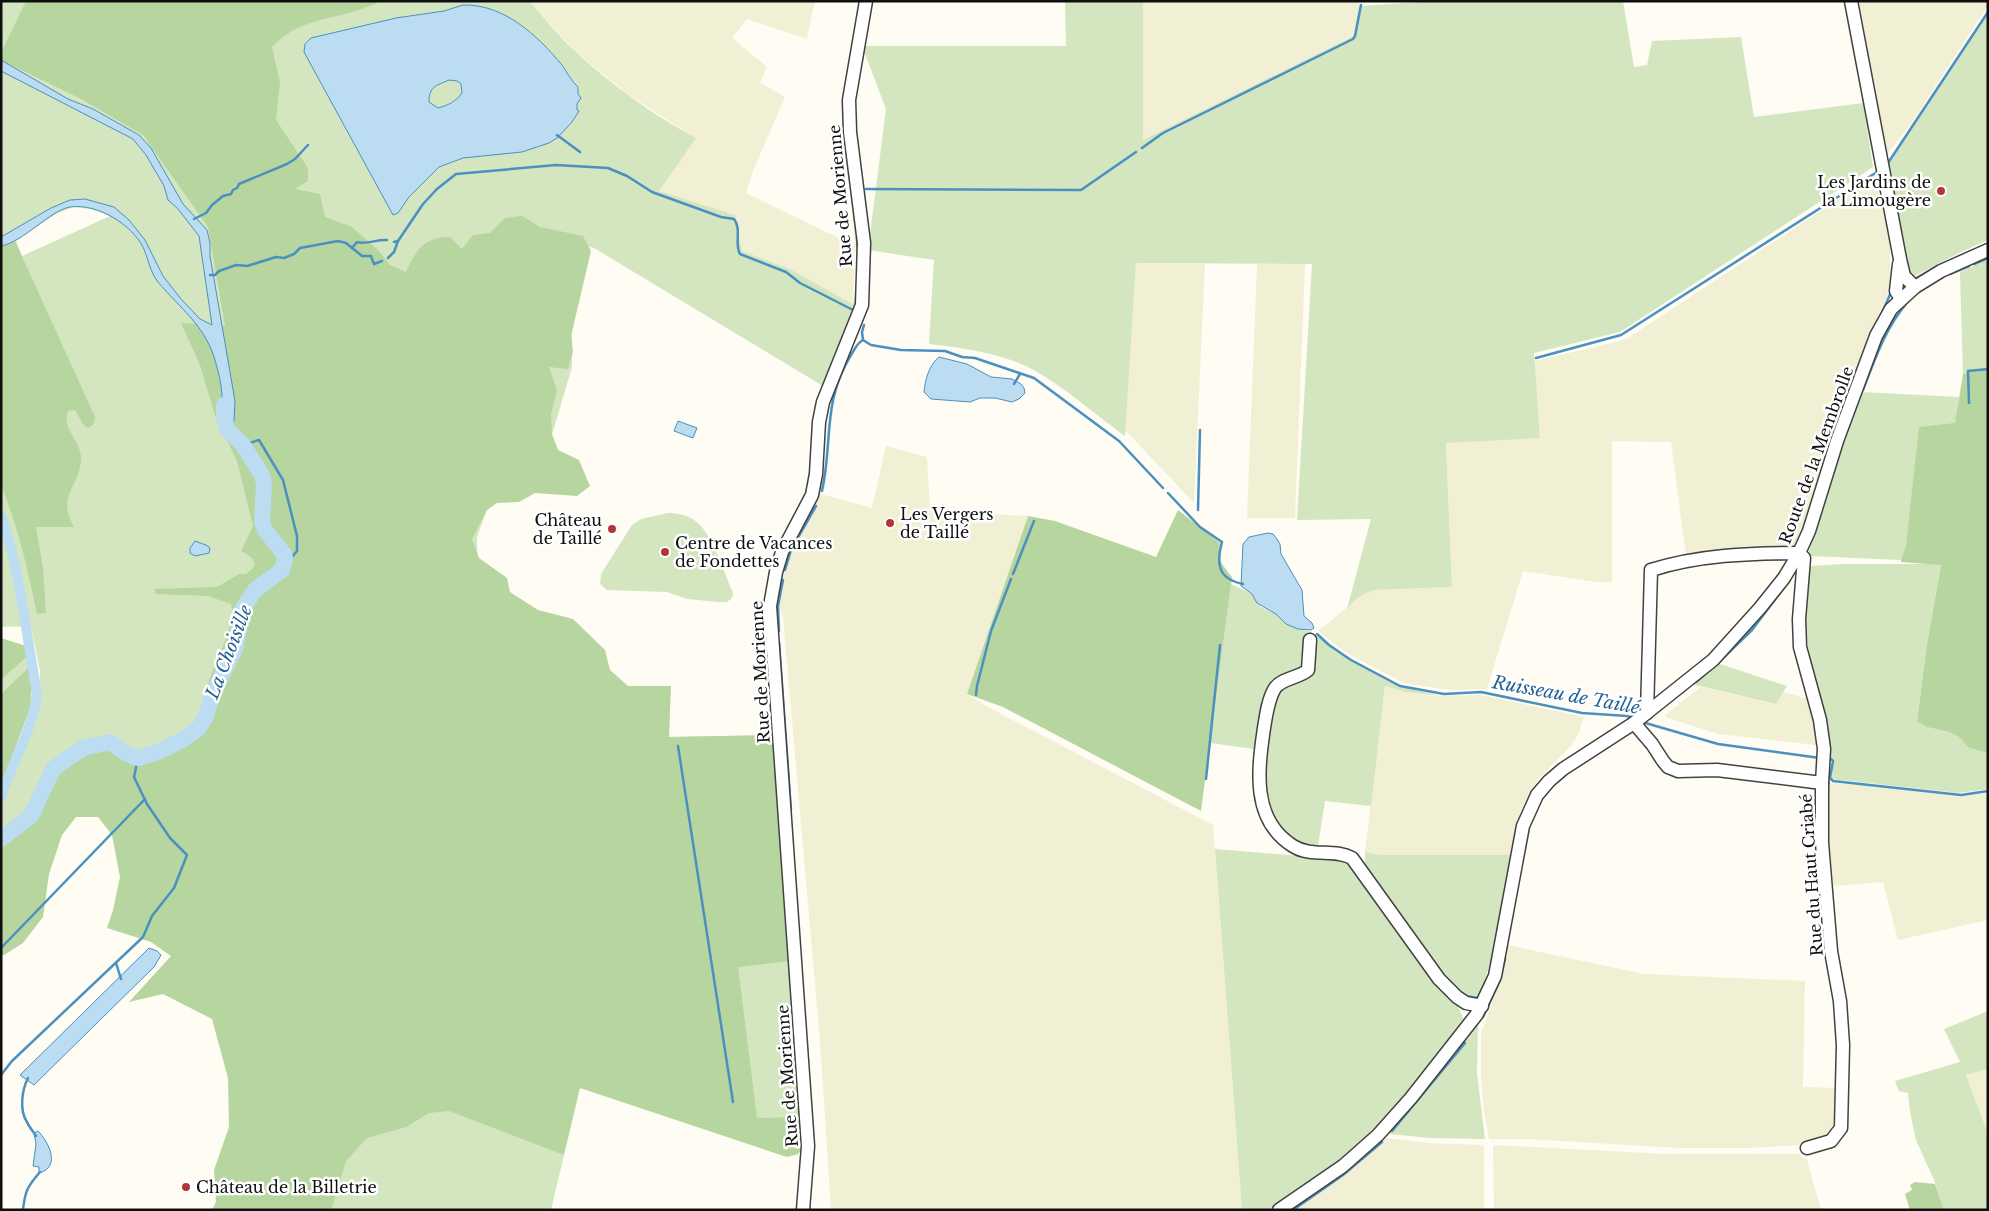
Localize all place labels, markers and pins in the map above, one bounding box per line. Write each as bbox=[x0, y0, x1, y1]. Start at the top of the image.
place label: Les Jardins de la Limougère bbox=[1817, 172, 1931, 210]
marker: Les Jardins de la Limougère bbox=[1935, 185, 1947, 197]
place label: Les Vergers de Taillé bbox=[900, 504, 994, 542]
place label: Château de Taillé bbox=[533, 510, 602, 548]
marker: Les Vergers de Taillé bbox=[884, 517, 896, 529]
marker: Château de Taillé bbox=[606, 523, 618, 535]
place label: Centre de Vacances de Fondettes bbox=[675, 533, 833, 571]
marker: Centre de Vacances de Fondettes bbox=[659, 546, 671, 558]
place label: Château de la Billetrie bbox=[196, 1177, 377, 1197]
marker: Château de la Billetrie bbox=[180, 1181, 192, 1193]

